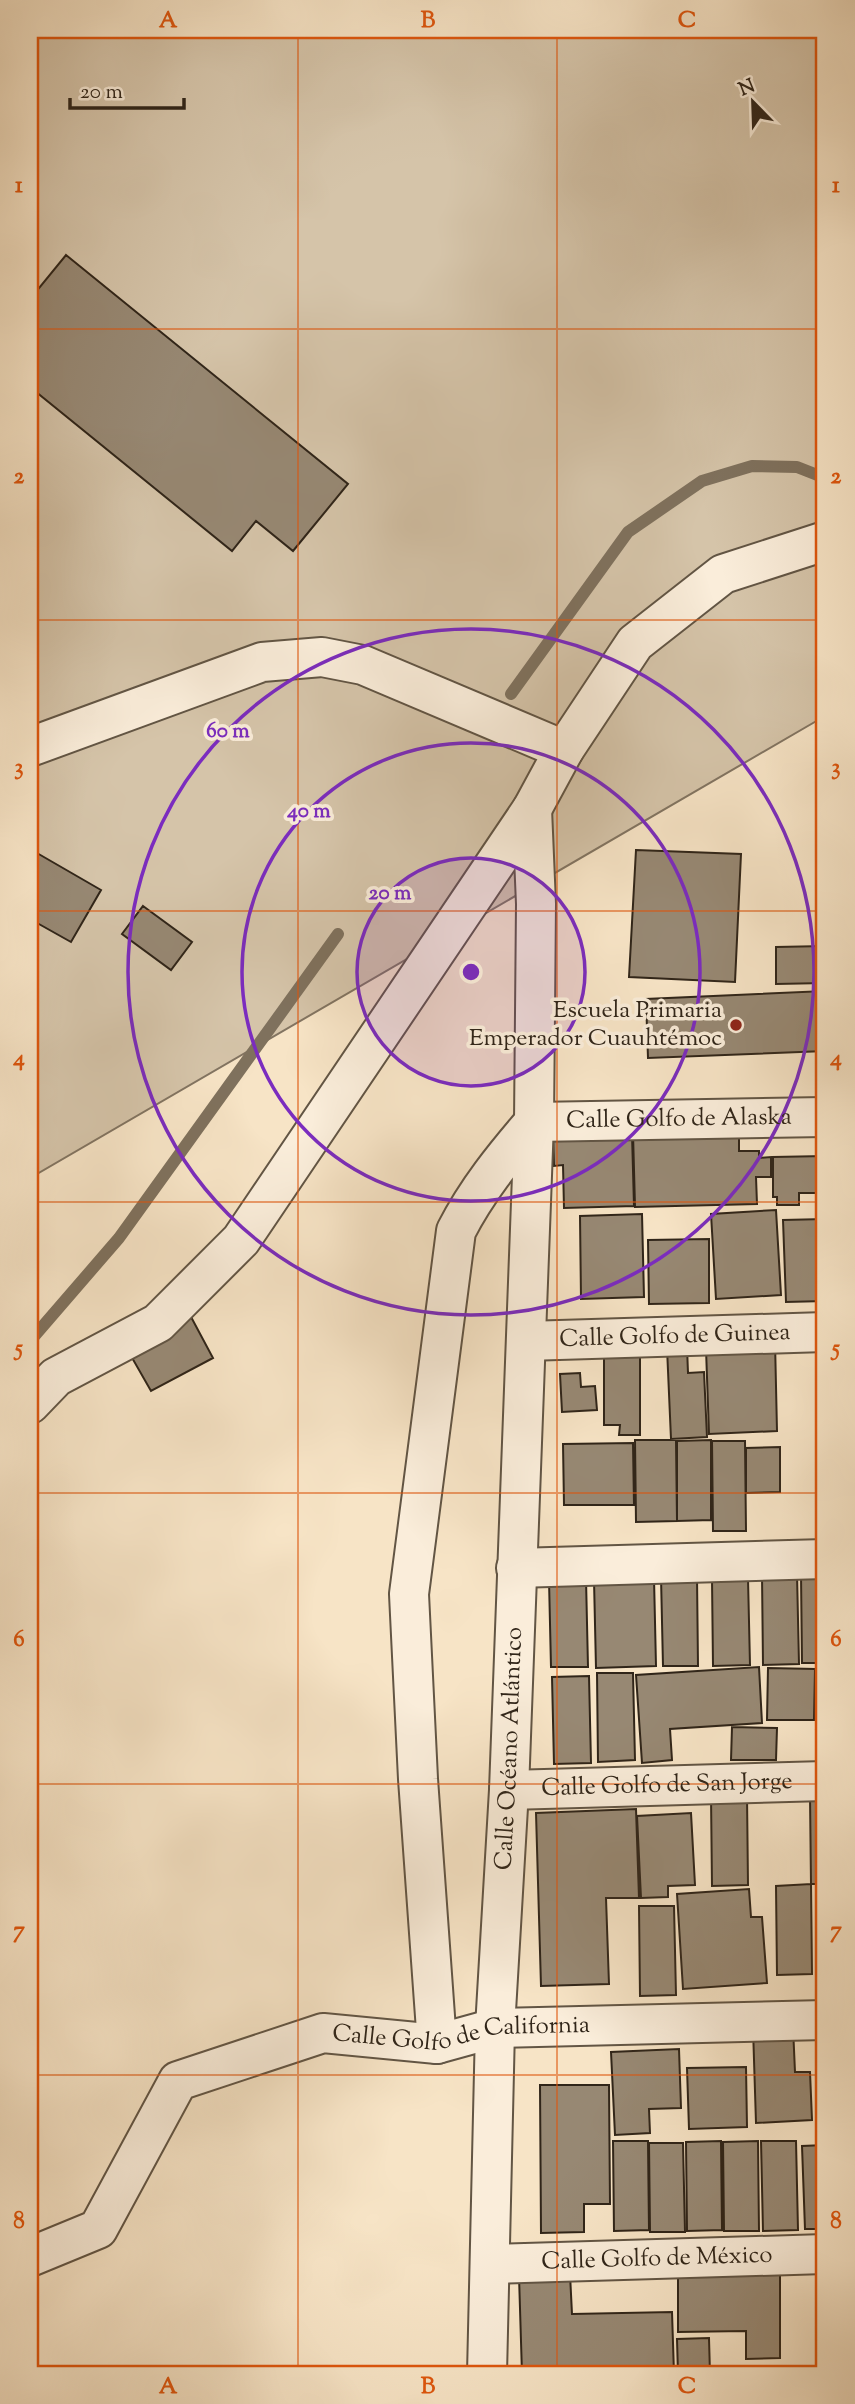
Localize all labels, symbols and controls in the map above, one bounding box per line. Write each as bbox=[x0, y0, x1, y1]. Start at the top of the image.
text: A bbox=[159, 5, 178, 38]
text: B bbox=[421, 5, 436, 38]
text: C bbox=[678, 5, 696, 38]
scale bar bbox=[70, 66, 184, 110]
north arrow bbox=[718, 66, 788, 136]
text: N bbox=[735, 73, 760, 104]
text: 20 m bbox=[80, 78, 123, 108]
text: 1 bbox=[15, 170, 23, 203]
text: 1 bbox=[832, 170, 840, 203]
text: 2 bbox=[14, 461, 25, 494]
text: 2 bbox=[831, 461, 842, 494]
text: 60 m bbox=[206, 717, 250, 747]
text: 3 bbox=[14, 752, 24, 785]
text: 3 bbox=[831, 752, 841, 785]
text: 40 m bbox=[286, 797, 331, 827]
text: 20 m bbox=[369, 879, 412, 909]
centre of rings bbox=[459, 960, 483, 984]
place label: Escuela Primaria Emperador Cuauhtémoc bbox=[469, 994, 722, 1056]
marker: Escuela Primaria Emperador Cuauhtémoc bbox=[728, 1017, 744, 1033]
text: 4 bbox=[12, 1043, 25, 1076]
text: 4 bbox=[829, 1043, 842, 1076]
street label: Calle Golfo de Alaska bbox=[566, 1101, 792, 1138]
street label: Calle Golfo de Guinea bbox=[559, 1316, 791, 1357]
text: 5 bbox=[13, 1333, 23, 1366]
text: 5 bbox=[830, 1333, 840, 1366]
text: 6 bbox=[13, 1624, 25, 1657]
text: 6 bbox=[830, 1624, 842, 1657]
street label: Calle Océano Atlántico bbox=[487, 1626, 532, 1871]
street label: Calle Golfo de San Jorge bbox=[541, 1765, 793, 1806]
text: 7 bbox=[13, 1915, 25, 1948]
text: 7 bbox=[830, 1915, 842, 1948]
street label: Calle Golfo de California bbox=[331, 2009, 590, 2061]
text: 8 bbox=[13, 2206, 25, 2239]
text: 8 bbox=[830, 2206, 842, 2239]
street label: Calle Golfo de México bbox=[541, 2239, 773, 2279]
text: A bbox=[159, 2371, 178, 2404]
text: B bbox=[421, 2371, 436, 2404]
text: C bbox=[678, 2371, 696, 2404]

